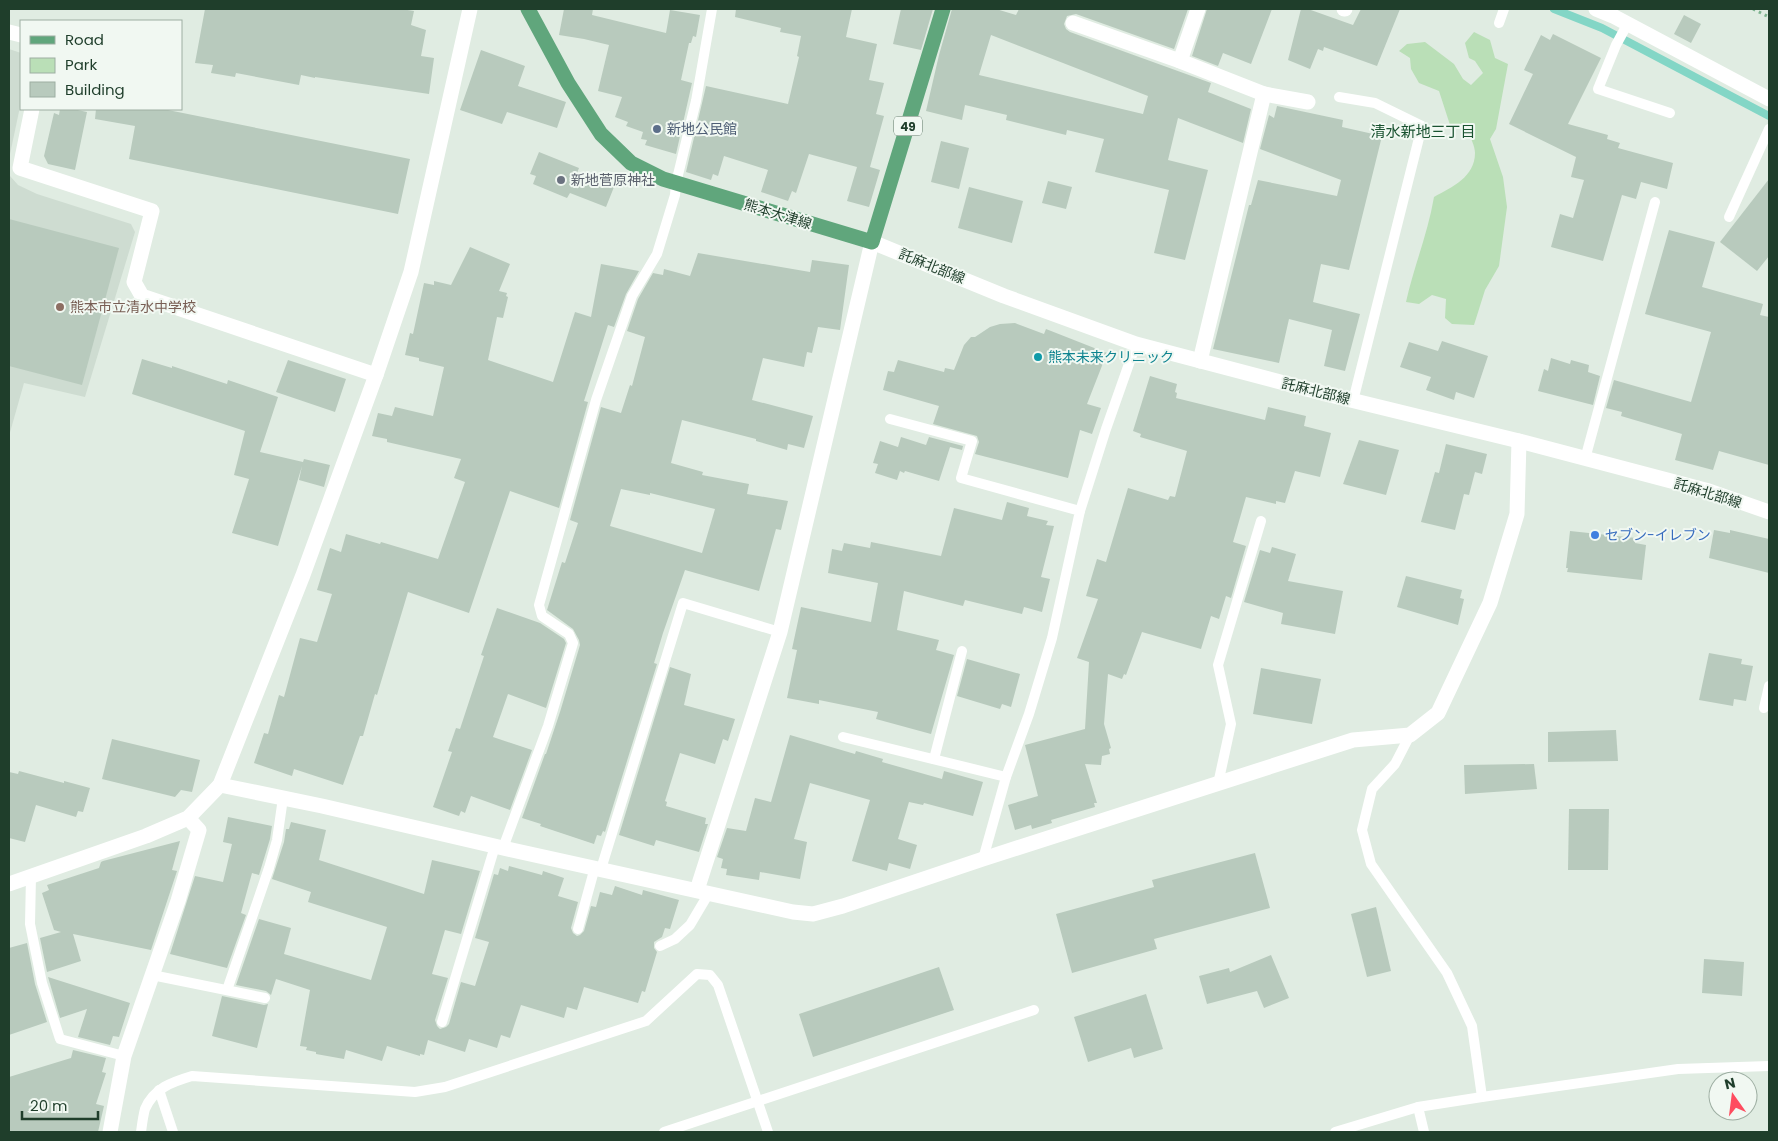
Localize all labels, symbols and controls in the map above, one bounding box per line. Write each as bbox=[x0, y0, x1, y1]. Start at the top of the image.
legend bbox=[20, 20, 182, 110]
text: Road bbox=[65, 29, 104, 50]
text: Park bbox=[65, 54, 97, 75]
text: Building bbox=[65, 79, 125, 100]
road number: 49 bbox=[894, 116, 922, 136]
place label: 新地公民館 bbox=[667, 119, 737, 139]
district label: 清水新地三丁目 bbox=[1370, 121, 1476, 142]
marker: 新地公民館 bbox=[651, 123, 663, 135]
place label: 新地菅原神社 bbox=[571, 170, 655, 190]
marker: 新地菅原神社 bbox=[555, 174, 567, 186]
street label: 熊本大津線 bbox=[742, 194, 814, 234]
street label: 託麻北部線 bbox=[896, 244, 968, 288]
place label: 熊本市立清水中学校 bbox=[70, 297, 196, 317]
marker: 熊本市立清水中学校 bbox=[54, 301, 66, 313]
place label: 熊本未来クリニック bbox=[1048, 347, 1174, 367]
marker: 熊本未来クリニック bbox=[1032, 351, 1044, 363]
street label: 託麻北部線 bbox=[1280, 373, 1352, 409]
street label: 託麻北部線 bbox=[1672, 473, 1744, 513]
place label: セブン-イレブン bbox=[1605, 525, 1711, 545]
marker: セブン-イレブン bbox=[1589, 529, 1601, 541]
north arrow bbox=[1708, 1071, 1758, 1121]
text: N bbox=[1722, 1072, 1737, 1094]
scale bar bbox=[22, 1088, 99, 1120]
text: 20 m bbox=[30, 1095, 68, 1116]

